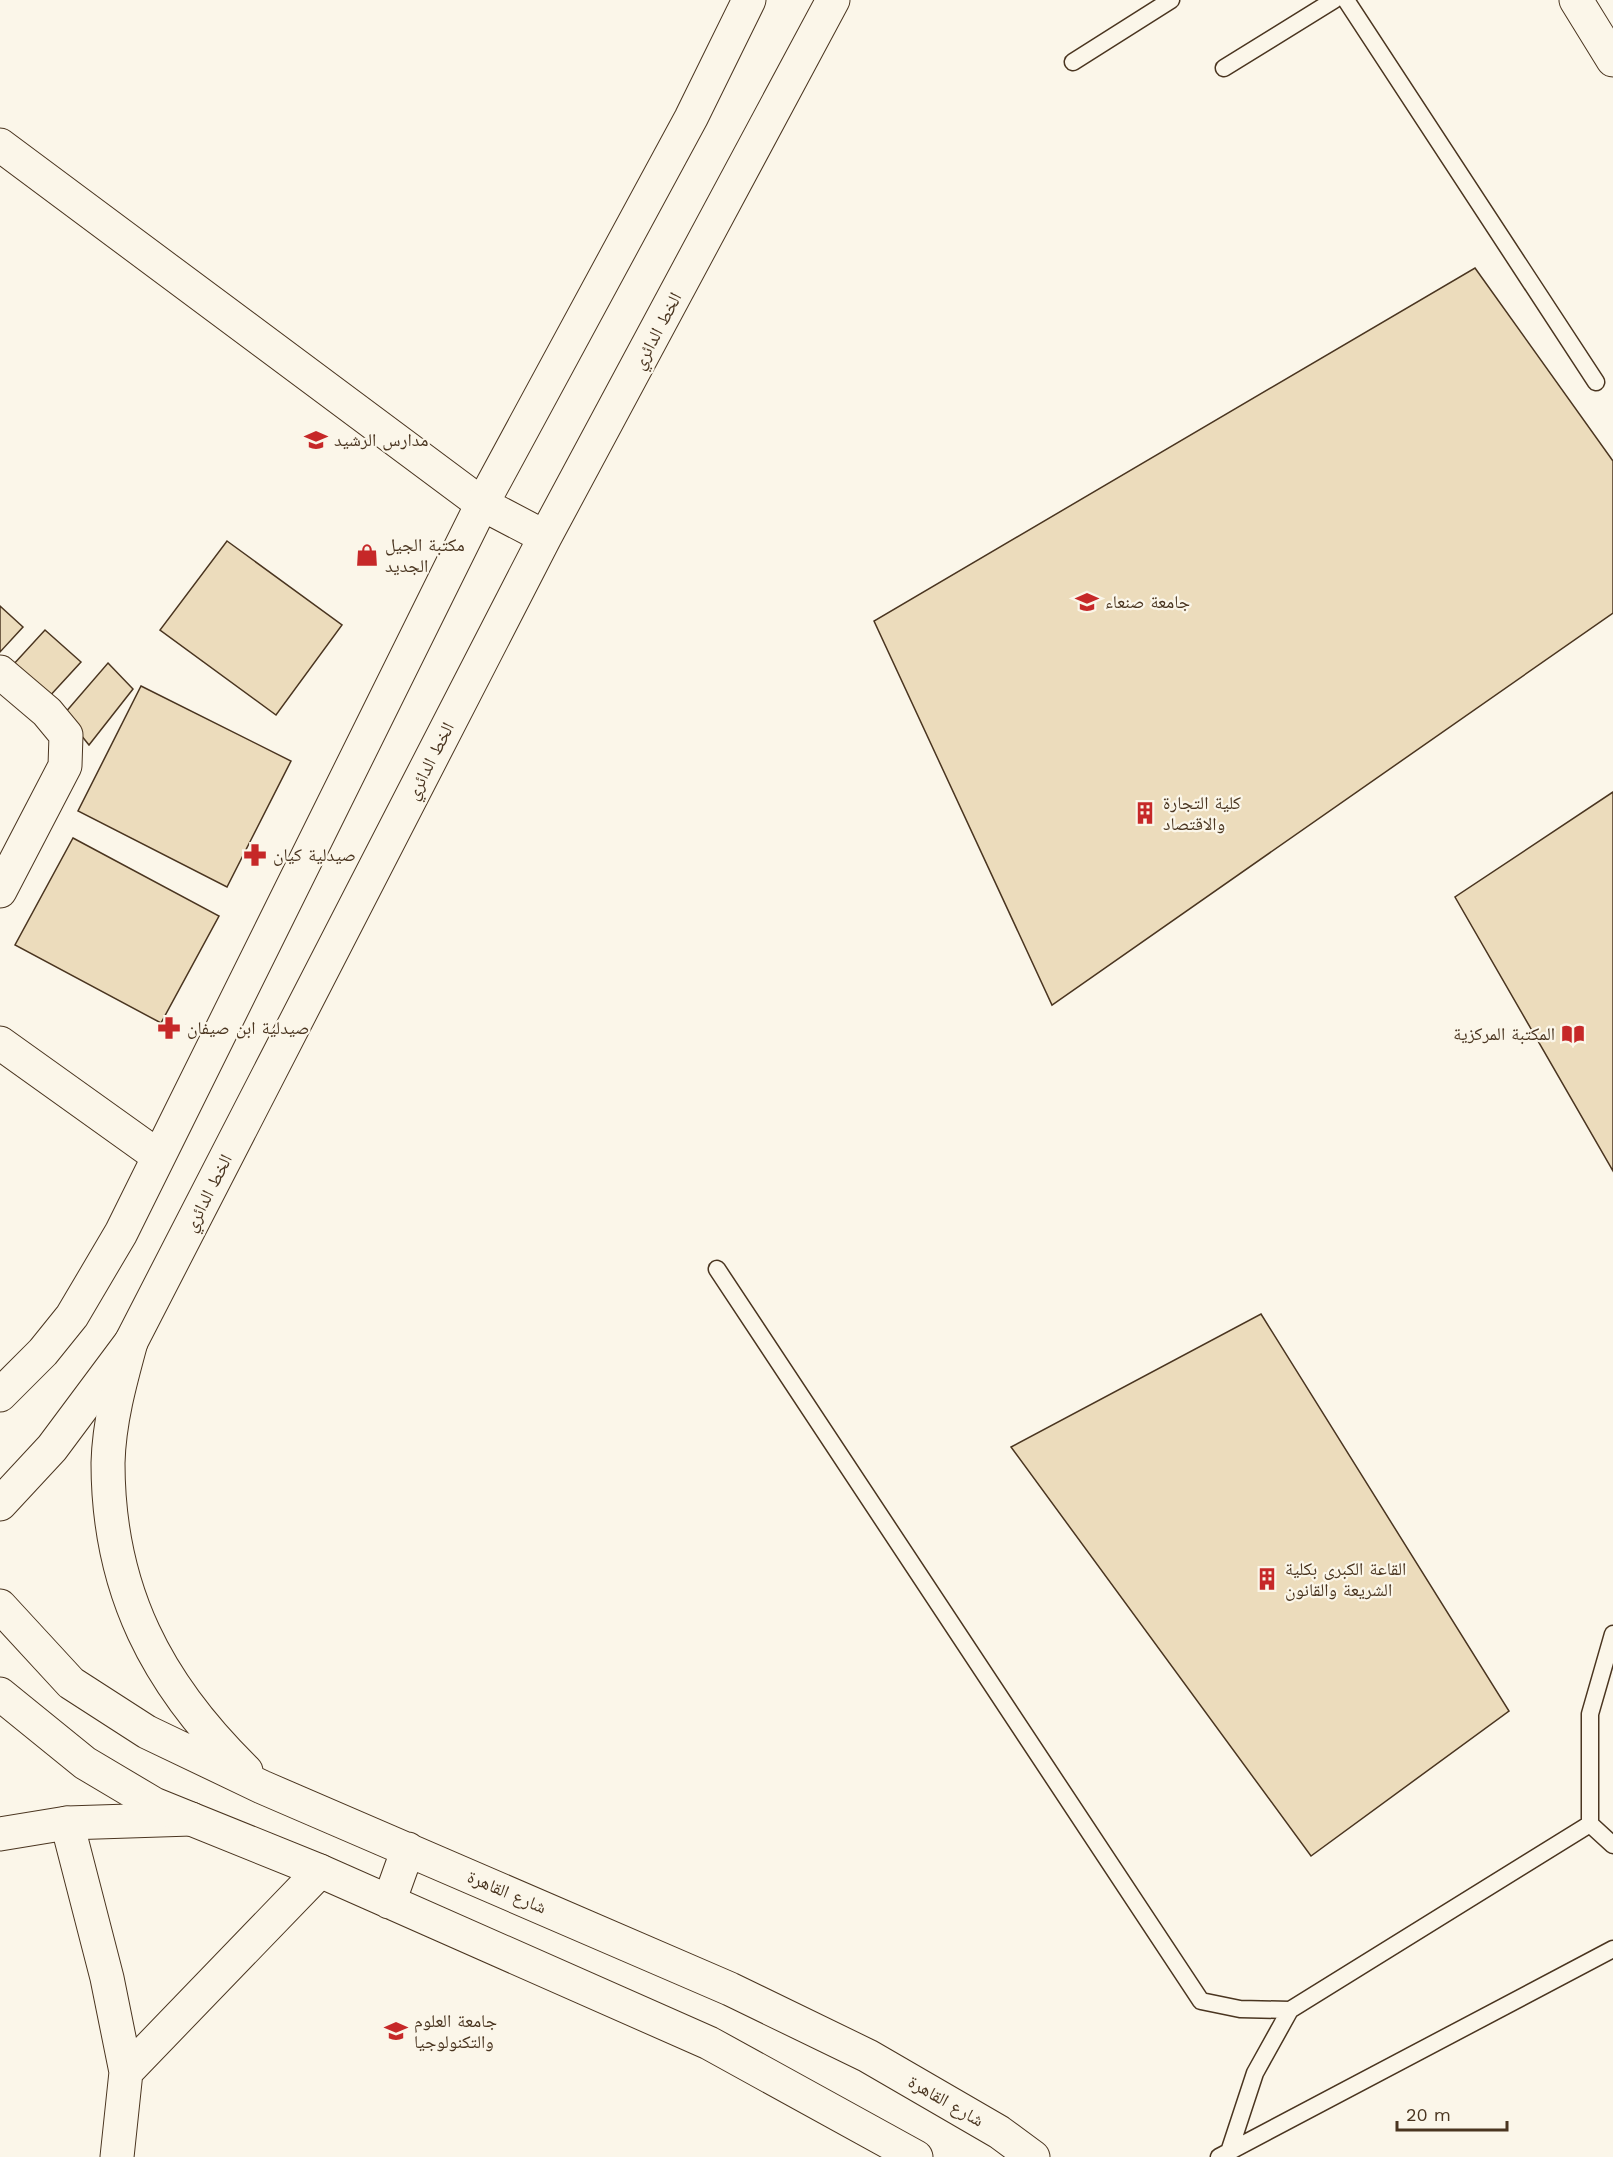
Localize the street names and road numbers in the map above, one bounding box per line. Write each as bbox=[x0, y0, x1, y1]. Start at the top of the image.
street label: الخط الدائري bbox=[627, 289, 690, 375]
street label: الخط الدائري bbox=[401, 718, 462, 805]
street label: الخط الدائري bbox=[179, 1150, 240, 1237]
street label: شارع القاهرة bbox=[464, 1866, 550, 1918]
street label: شارع القاهرة bbox=[904, 2071, 988, 2131]

